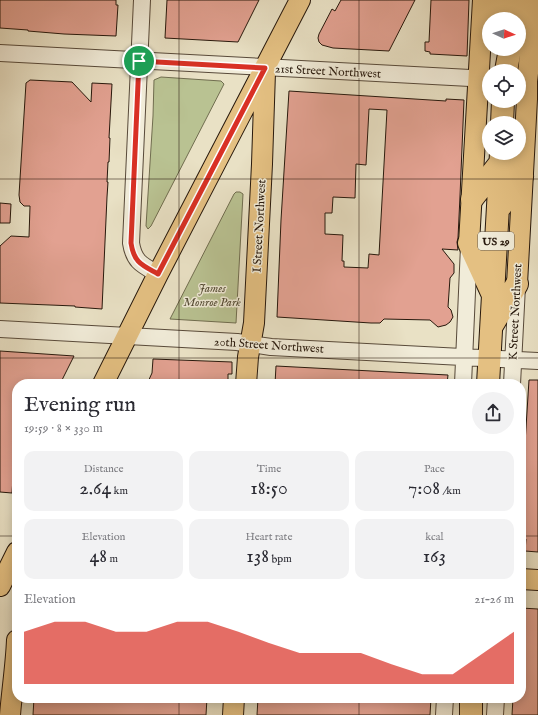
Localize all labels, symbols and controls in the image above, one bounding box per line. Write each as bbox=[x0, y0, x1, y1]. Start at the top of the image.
north arrow bbox=[482, 12, 526, 56]
map controls bbox=[482, 12, 526, 160]
pin bbox=[122, 44, 156, 78]
icon: arrive bbox=[128, 50, 150, 72]
street label: 21st Street Northwest bbox=[274, 61, 381, 82]
button: locate bbox=[482, 64, 526, 108]
button: layers bbox=[482, 116, 526, 160]
street label: I Street Northwest bbox=[250, 179, 269, 273]
road number: US 29 bbox=[478, 232, 514, 250]
street label: K Street Northwest bbox=[505, 263, 526, 361]
park label: James Monroe Park bbox=[183, 281, 241, 310]
street label: 20th Street Northwest bbox=[214, 334, 324, 357]
text: Evening run bbox=[24, 391, 136, 419]
button: share bbox=[472, 392, 514, 434]
text: 19:59 · 8 × 330 m bbox=[24, 420, 103, 437]
text: Distance bbox=[84, 462, 124, 476]
text: Time bbox=[257, 462, 281, 476]
text: Pace bbox=[424, 462, 445, 476]
text: 2.64 bbox=[79, 476, 111, 501]
text: 18:50 bbox=[250, 476, 288, 501]
text: 7:08 bbox=[408, 476, 440, 501]
text: km bbox=[111, 484, 128, 498]
text: /km bbox=[440, 484, 461, 498]
text: Elevation bbox=[82, 530, 125, 544]
text: Heart rate bbox=[246, 530, 292, 544]
text: kcal bbox=[425, 530, 443, 544]
text: 48 bbox=[89, 544, 107, 569]
text: 138 bbox=[246, 544, 269, 569]
text: 163 bbox=[423, 544, 446, 569]
text: m bbox=[107, 552, 118, 566]
text: bpm bbox=[269, 552, 292, 566]
text: Elevation bbox=[24, 591, 76, 608]
text: 21–26 m bbox=[474, 591, 514, 608]

